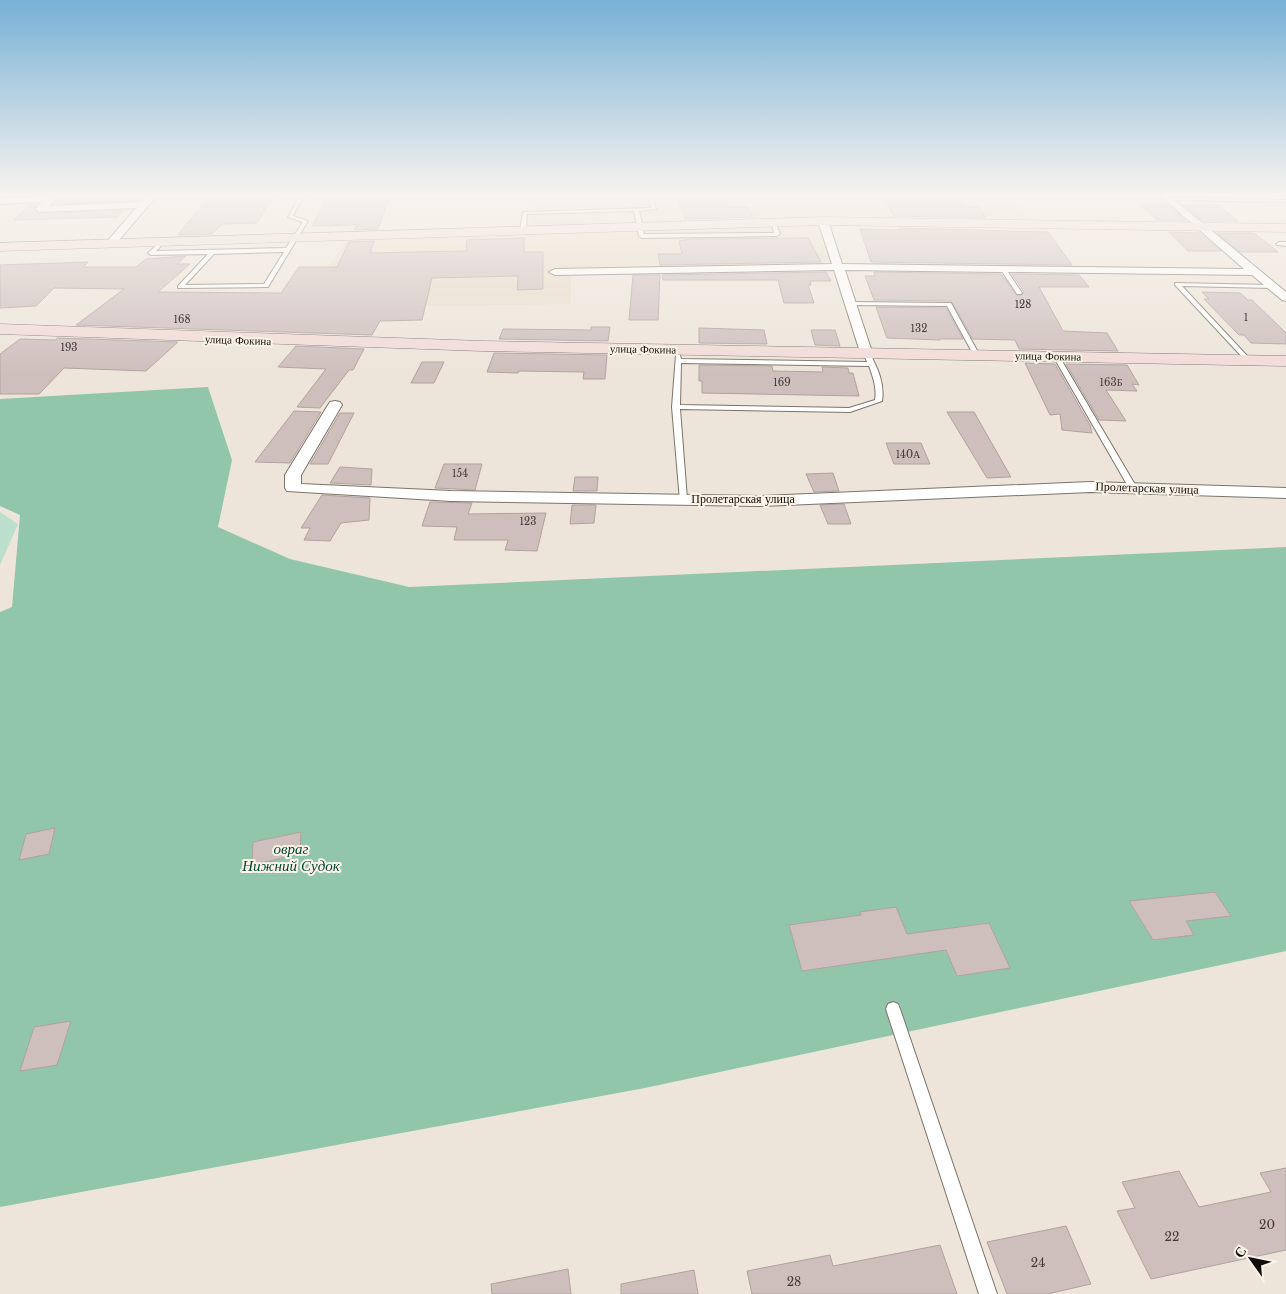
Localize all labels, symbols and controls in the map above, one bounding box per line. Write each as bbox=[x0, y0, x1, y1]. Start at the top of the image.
house number: 128 bbox=[1015, 298, 1031, 311]
house number: 1 bbox=[1244, 311, 1248, 324]
house number: 168 bbox=[174, 313, 190, 326]
house number: 132 bbox=[911, 322, 927, 335]
street label: улица Фокина bbox=[205, 332, 272, 348]
house number: 193 bbox=[60, 341, 78, 354]
street label: улица Фокина bbox=[610, 341, 676, 357]
street label: улица Фокина bbox=[1015, 348, 1081, 364]
house number: 169 bbox=[773, 376, 791, 389]
house number: 163Б bbox=[1100, 376, 1123, 389]
house number: 140А bbox=[896, 448, 921, 461]
house number: 154 bbox=[452, 467, 468, 480]
street label: Пролетарская улица bbox=[1095, 478, 1200, 497]
street label: Пролетарская улица bbox=[691, 491, 795, 506]
house number: 123 bbox=[520, 515, 536, 528]
park label: овраг Нижний Судок bbox=[241, 839, 341, 875]
house number: 20 bbox=[1259, 1217, 1275, 1232]
house number: 22 bbox=[1165, 1229, 1179, 1244]
north arrow bbox=[1226, 1234, 1276, 1284]
text: С bbox=[1230, 1243, 1250, 1261]
house number: 24 bbox=[1031, 1255, 1045, 1270]
house number: 28 bbox=[787, 1274, 801, 1289]

